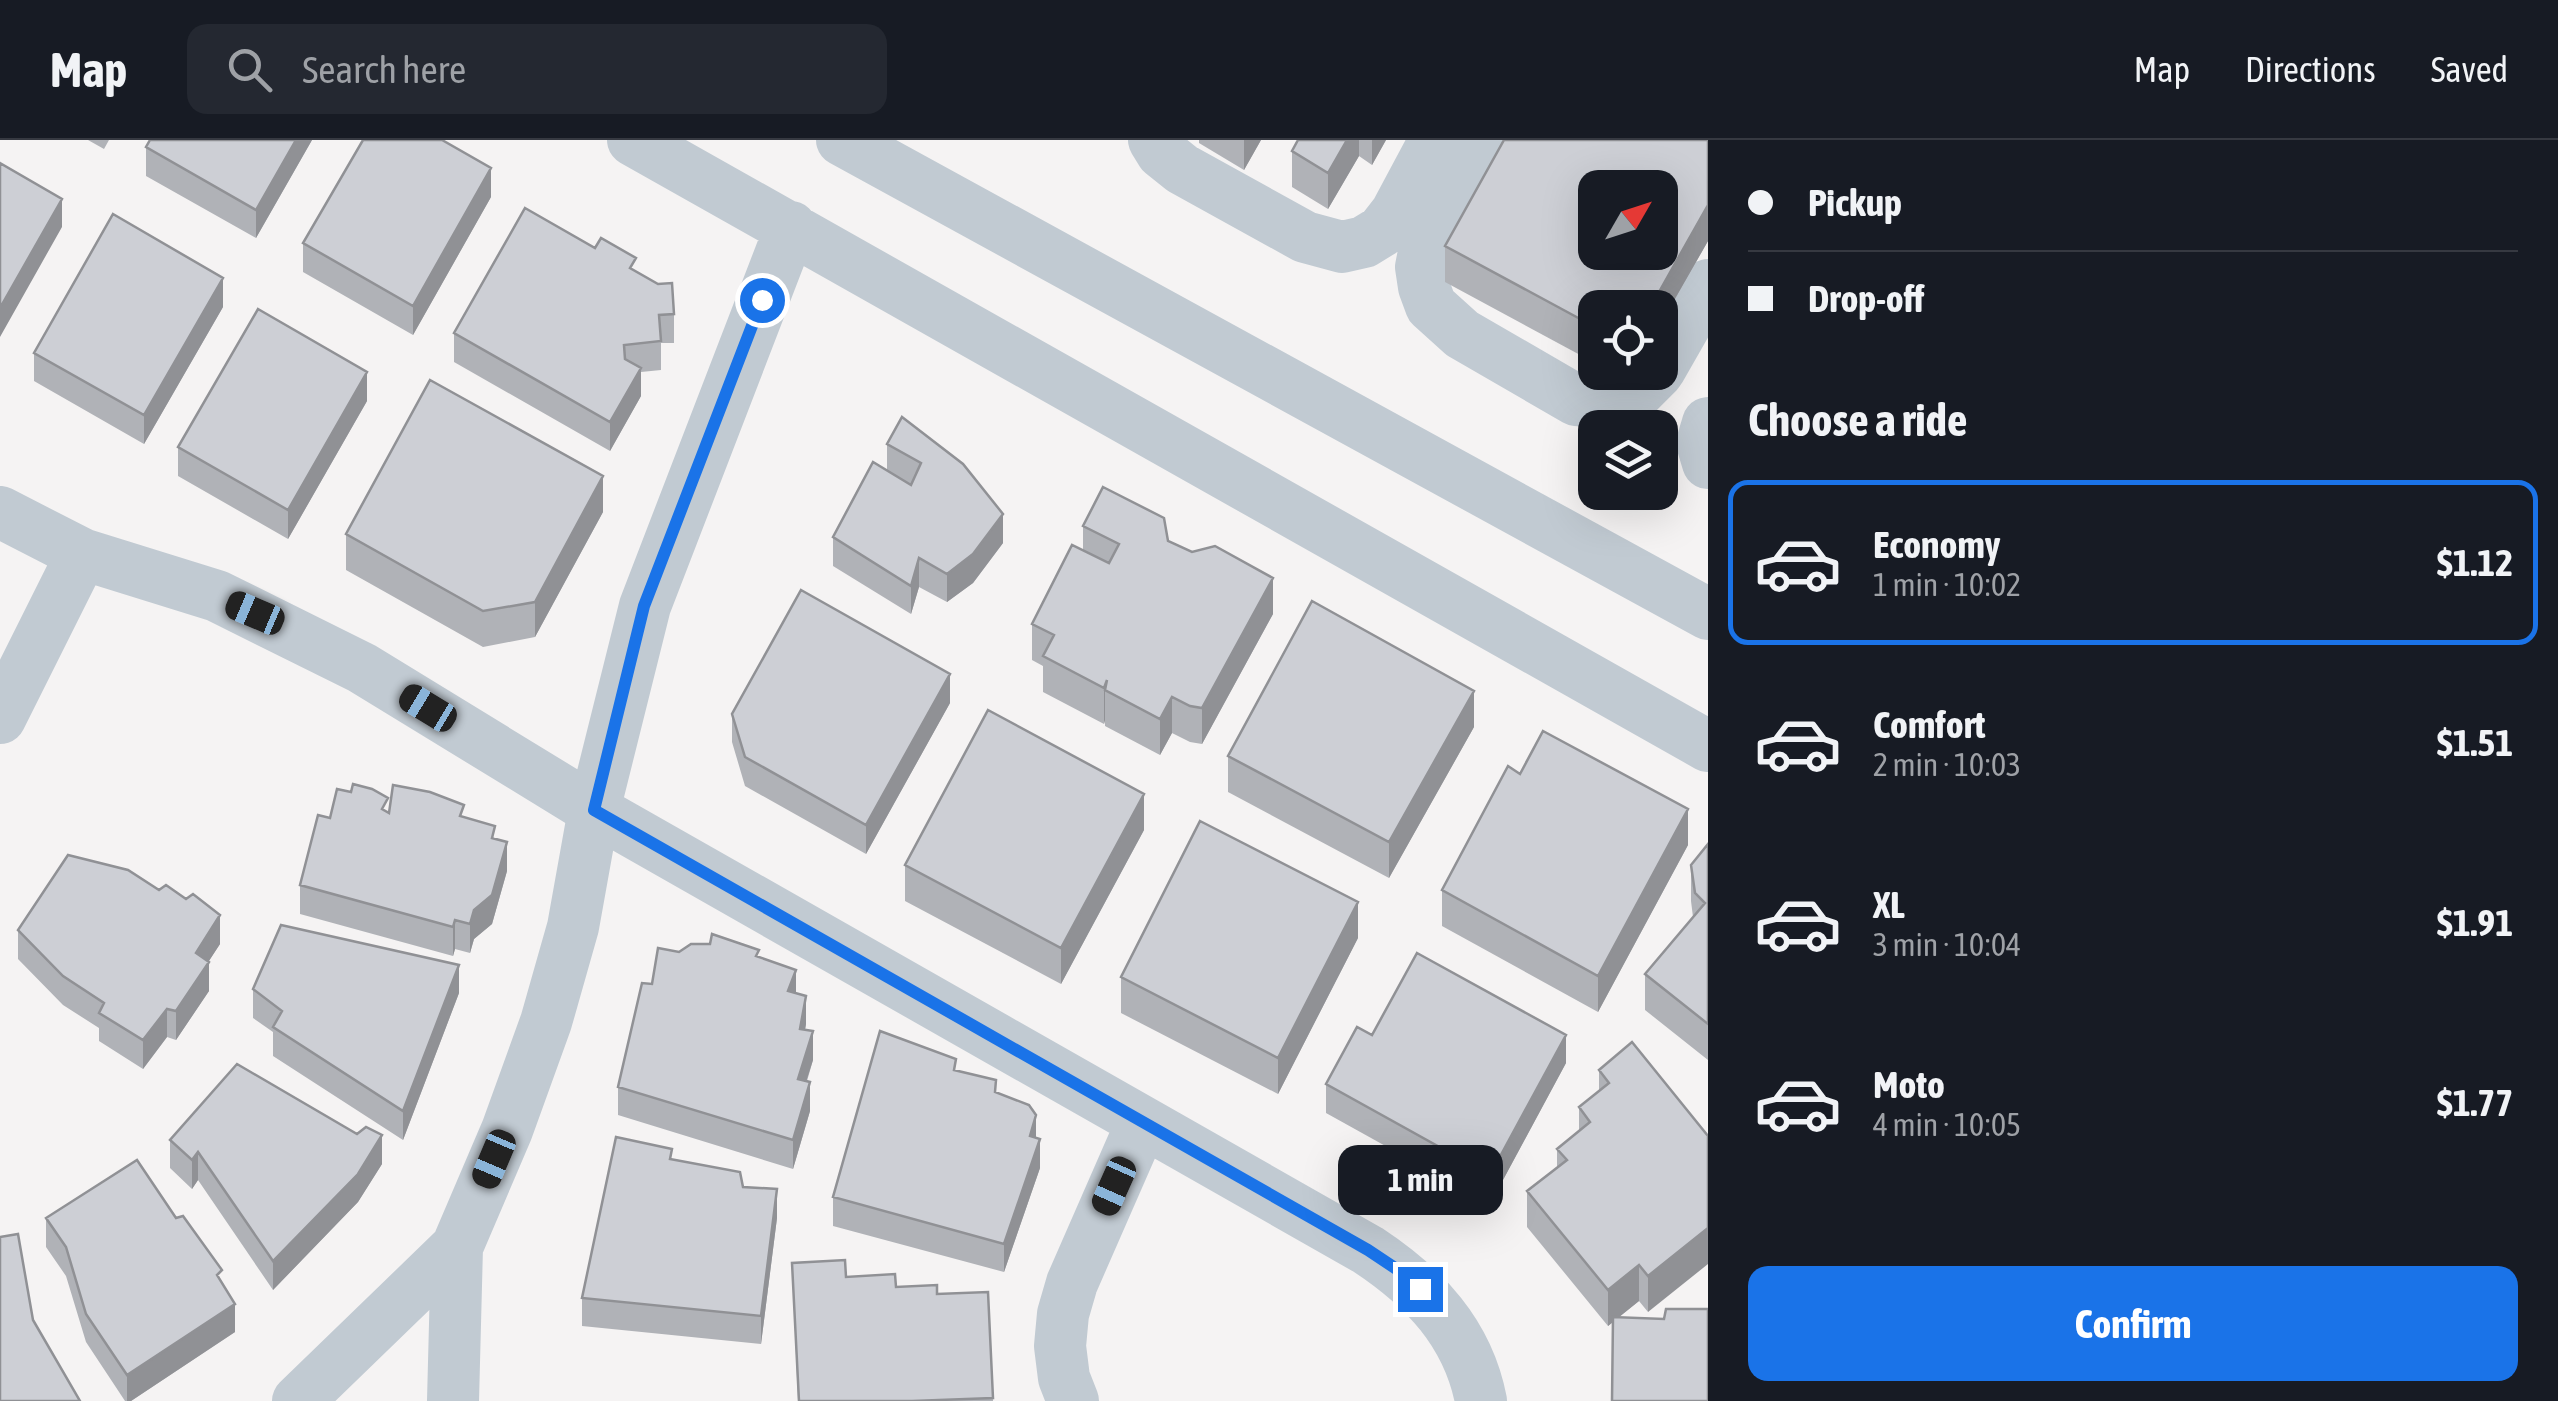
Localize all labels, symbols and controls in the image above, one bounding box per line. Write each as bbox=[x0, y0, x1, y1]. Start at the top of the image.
search box bbox=[187, 24, 887, 114]
text: Map bbox=[50, 42, 127, 97]
icon: search bbox=[222, 42, 277, 97]
text: Search here bbox=[302, 48, 466, 91]
text: Map bbox=[2134, 49, 2190, 89]
text: Directions bbox=[2245, 49, 2376, 89]
text: Saved bbox=[2431, 49, 2508, 89]
north arrow bbox=[1578, 170, 1678, 270]
map controls bbox=[1578, 170, 1678, 510]
text: Pickup bbox=[1808, 181, 1902, 224]
text: Drop-off bbox=[1808, 277, 1924, 320]
route start bbox=[740, 278, 785, 323]
button: locate bbox=[1578, 290, 1678, 390]
text: Choose a ride bbox=[1748, 394, 1967, 446]
button: layers bbox=[1578, 410, 1678, 510]
icon: car bbox=[1753, 518, 1843, 608]
text: Economy bbox=[1873, 523, 2000, 566]
text: $1.12 bbox=[2437, 541, 2513, 584]
text: 1 min · 10:02 bbox=[1873, 566, 2021, 603]
car bbox=[222, 587, 288, 639]
car bbox=[395, 680, 461, 736]
icon: car bbox=[1753, 698, 1843, 788]
text: Comfort bbox=[1873, 703, 1985, 746]
text: $1.51 bbox=[2437, 721, 2513, 764]
text: 2 min · 10:03 bbox=[1873, 746, 2021, 783]
icon: car bbox=[1753, 878, 1843, 968]
text: XL bbox=[1873, 883, 1905, 926]
text: $1.91 bbox=[2437, 901, 2513, 944]
text: 3 min · 10:04 bbox=[1873, 926, 2021, 963]
icon: car bbox=[1753, 1058, 1843, 1148]
text: Moto bbox=[1873, 1063, 1945, 1106]
text: $1.77 bbox=[2437, 1081, 2513, 1124]
text: 4 min · 10:05 bbox=[1873, 1106, 2021, 1143]
car bbox=[468, 1126, 520, 1192]
callout: 1 min bbox=[1338, 1144, 1502, 1214]
car bbox=[1088, 1152, 1140, 1220]
text: 1 min bbox=[1388, 1161, 1453, 1198]
button: Confirm bbox=[1748, 1266, 2518, 1381]
route end bbox=[1398, 1267, 1443, 1312]

